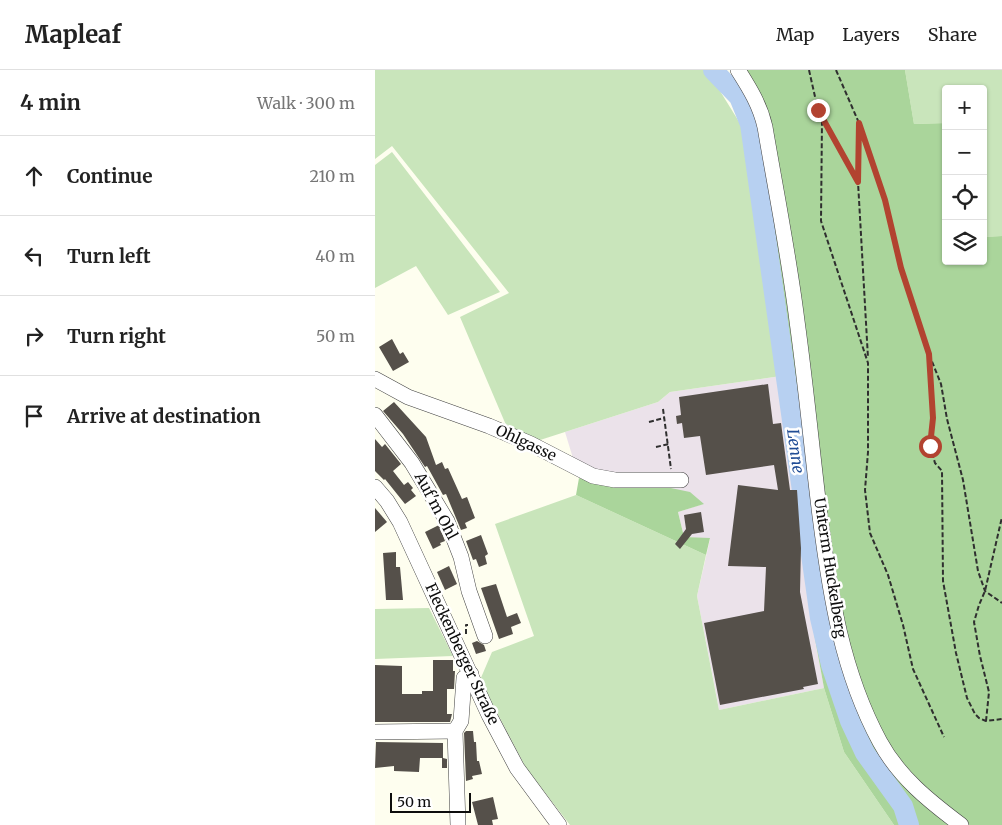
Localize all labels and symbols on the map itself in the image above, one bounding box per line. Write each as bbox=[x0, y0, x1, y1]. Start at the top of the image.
route end bbox=[807, 99, 830, 122]
street label: Ohlgasse bbox=[493, 420, 560, 465]
water label: Lenne bbox=[783, 427, 809, 475]
route start bbox=[919, 435, 942, 458]
street label: Auf'm Ohl bbox=[410, 468, 462, 543]
street label: Unterm Huckelberg bbox=[810, 496, 851, 639]
street label: Fleckenberger Straße bbox=[421, 580, 504, 728]
scale bar bbox=[390, 790, 471, 813]

